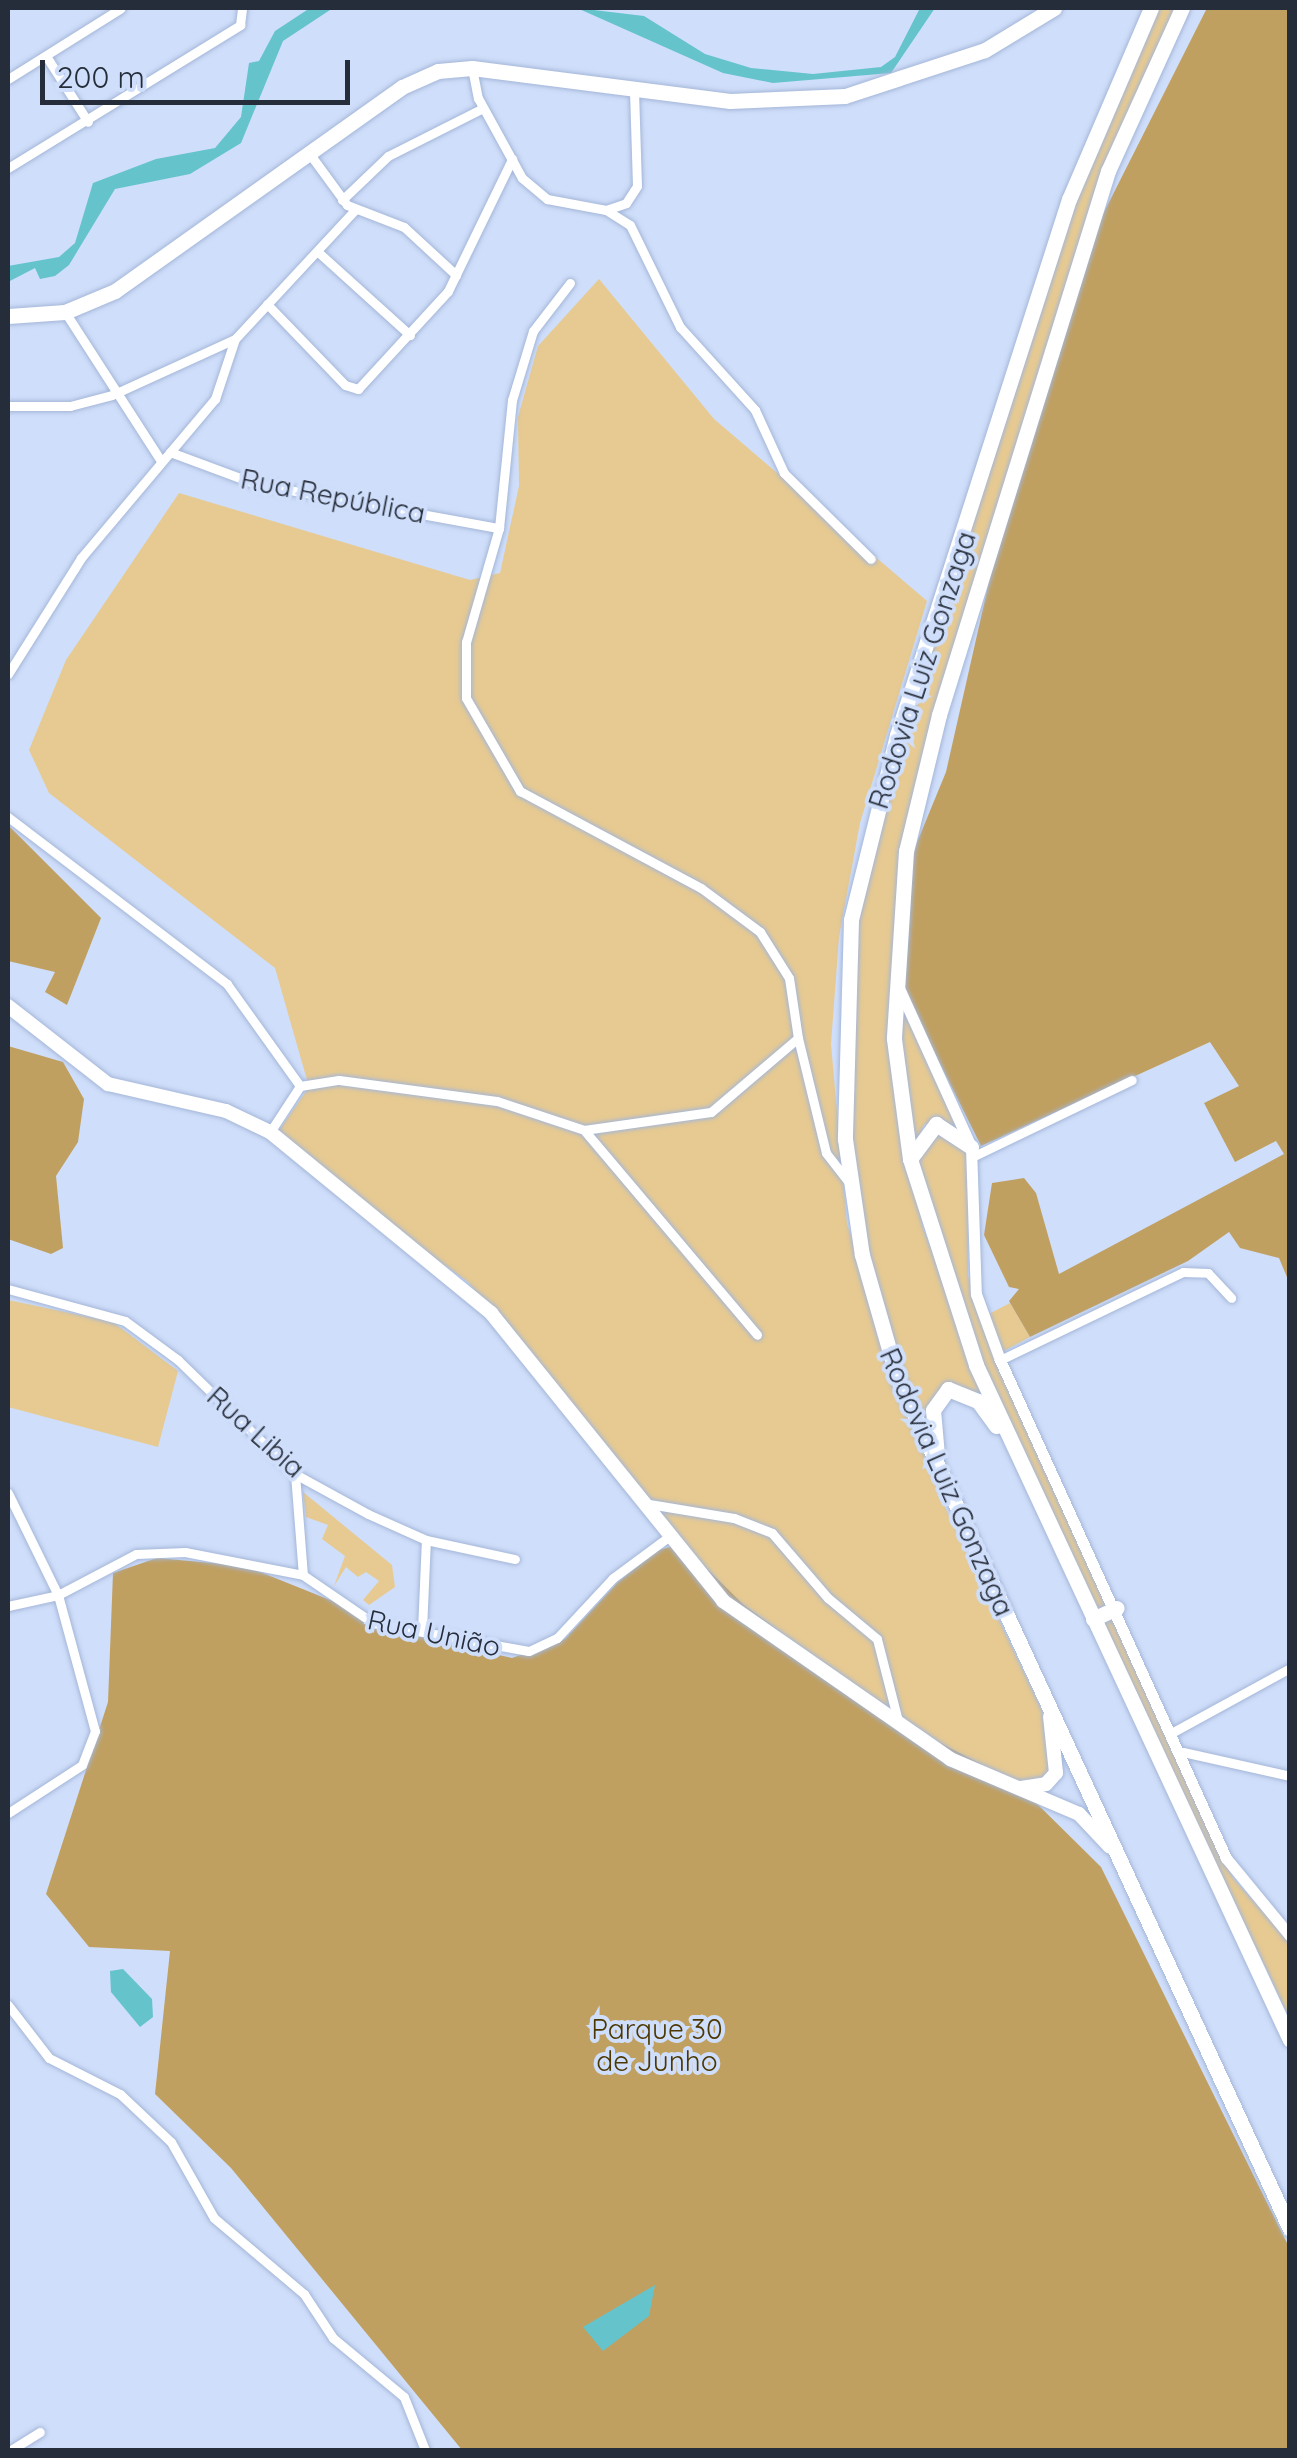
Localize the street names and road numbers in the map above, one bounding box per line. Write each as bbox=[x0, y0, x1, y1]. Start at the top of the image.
street label: Rua República bbox=[238, 462, 428, 530]
street label: Rodovia Luiz Gonzaga bbox=[861, 527, 983, 813]
street label: Rodovia Luiz Gonzaga bbox=[873, 1343, 1021, 1621]
street label: Rua Libia bbox=[200, 1379, 312, 1485]
street label: Rua União bbox=[364, 1603, 504, 1663]

